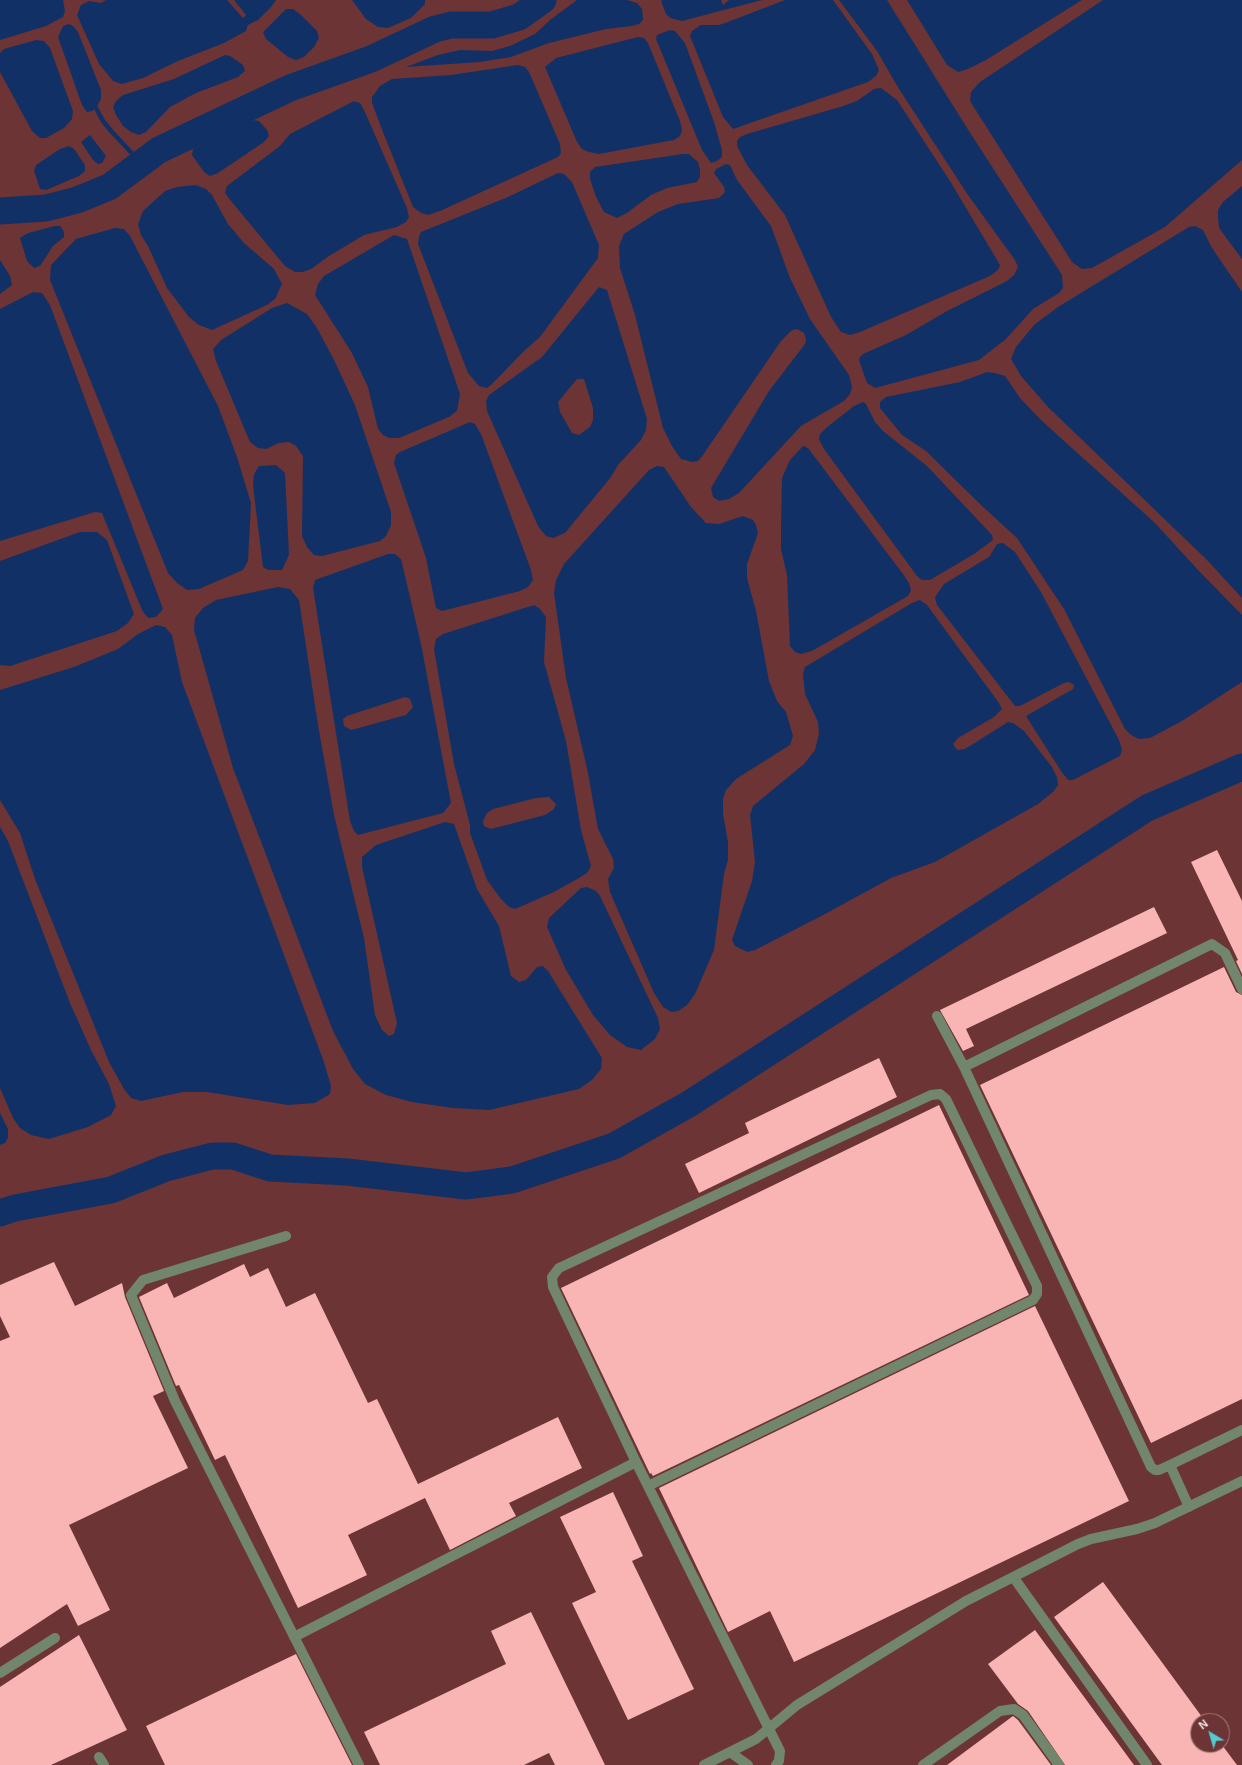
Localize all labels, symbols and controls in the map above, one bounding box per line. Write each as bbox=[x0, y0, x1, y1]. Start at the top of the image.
north arrow bbox=[1190, 1713, 1230, 1753]
text: N bbox=[1196, 1717, 1210, 1732]

